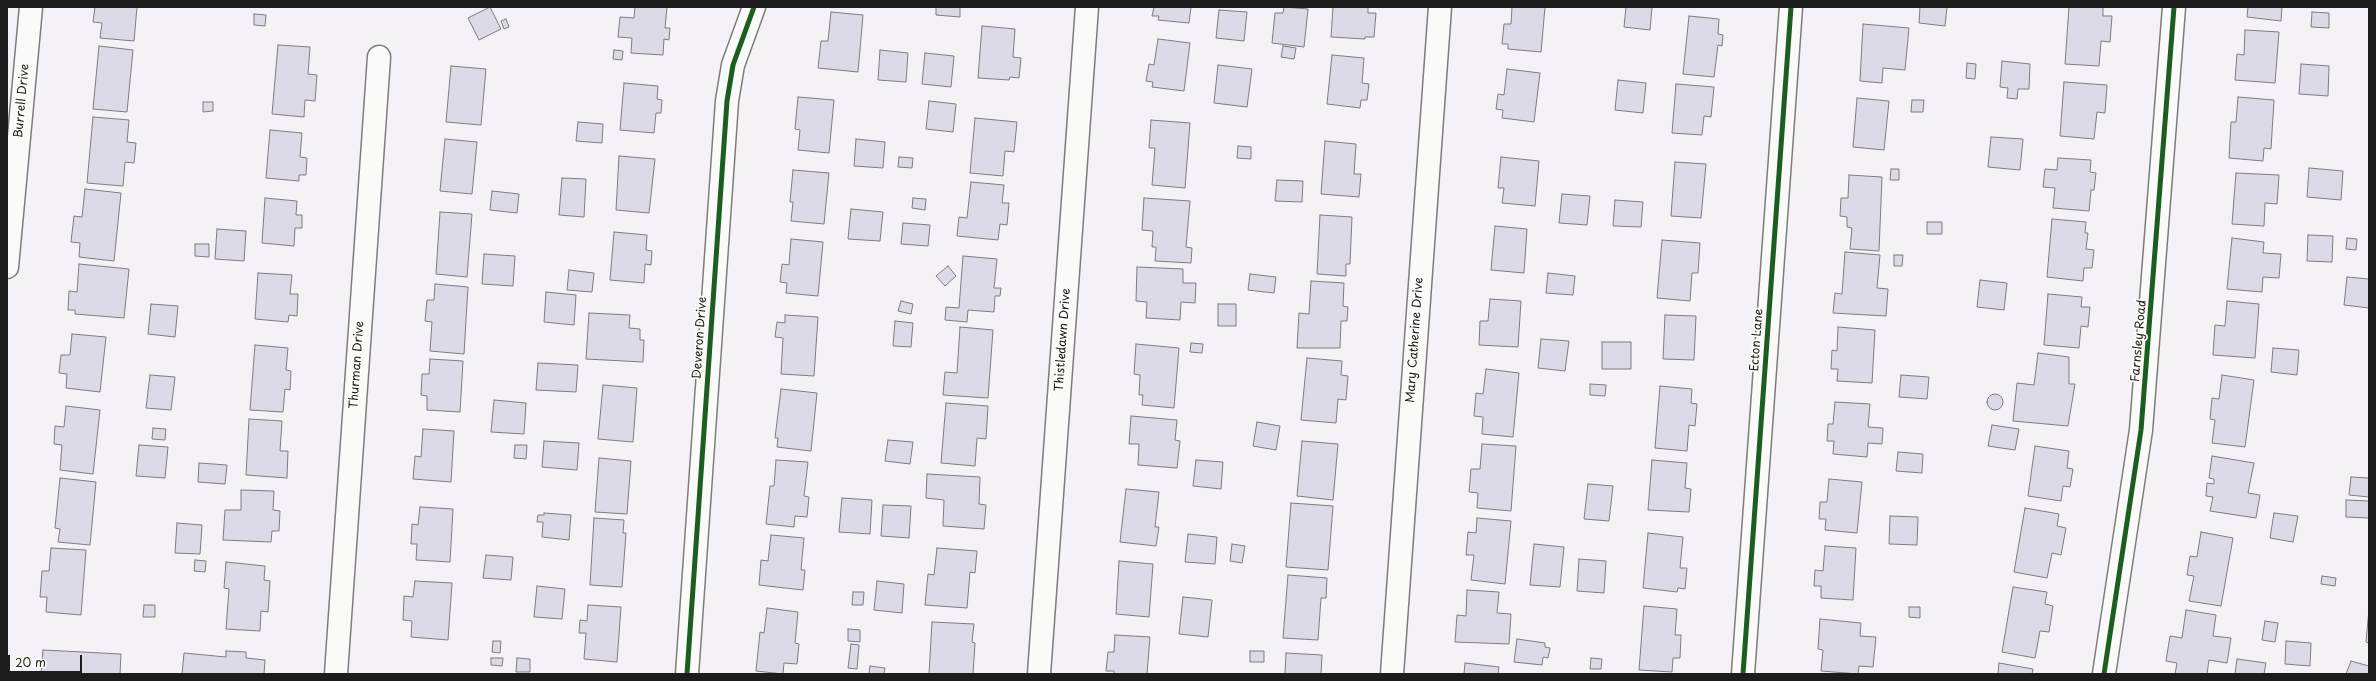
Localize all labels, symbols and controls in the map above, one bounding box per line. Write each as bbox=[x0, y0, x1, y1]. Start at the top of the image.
street label: Burrell Drive bbox=[12, 63, 32, 139]
street label: Mary Catherine Drive bbox=[1403, 277, 1427, 403]
street label: Thistledawn Drive bbox=[1052, 288, 1074, 392]
street label: Deveron Drive bbox=[690, 296, 710, 380]
street label: Farnsley Road bbox=[2128, 299, 2150, 383]
street label: Ecton Lane bbox=[1748, 308, 1766, 372]
street label: Thurman Drive bbox=[347, 321, 367, 409]
scale bar bbox=[10, 647, 84, 673]
text: 20 m bbox=[15, 653, 46, 671]

